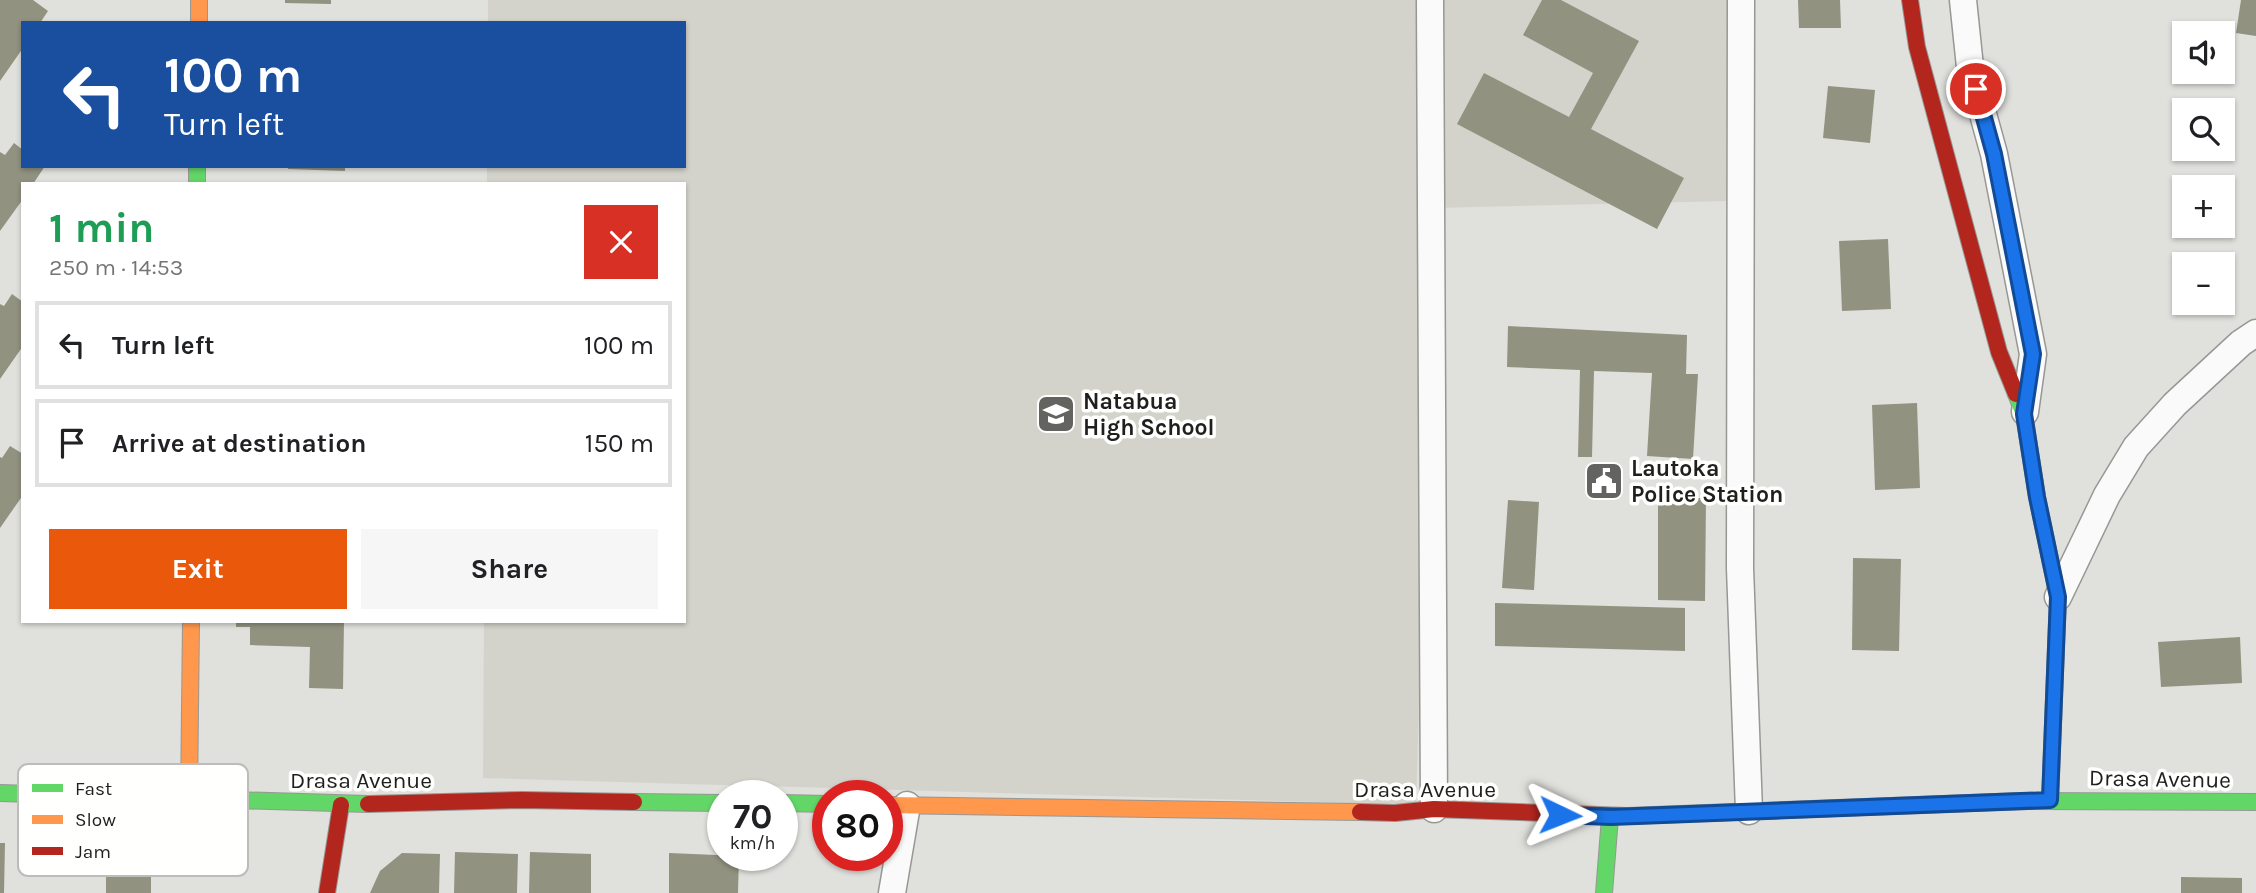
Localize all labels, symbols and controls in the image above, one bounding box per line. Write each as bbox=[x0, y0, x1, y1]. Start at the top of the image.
map controls bbox=[2172, 21, 2235, 315]
button: sound bbox=[2172, 21, 2235, 84]
text: 100 m bbox=[164, 47, 302, 104]
icon: left bbox=[49, 49, 140, 140]
pin bbox=[1946, 59, 2006, 119]
icon: arrive bbox=[1957, 70, 1995, 108]
button: search bbox=[2172, 98, 2235, 161]
text: Turn left bbox=[164, 106, 284, 143]
button: + bbox=[2172, 175, 2235, 238]
text: 1 min bbox=[49, 203, 154, 253]
button: close bbox=[584, 205, 658, 279]
button: − bbox=[2172, 252, 2235, 315]
text: 250 m · 14:53 bbox=[49, 254, 183, 281]
icon: left bbox=[53, 326, 91, 364]
text: Turn left bbox=[112, 330, 214, 361]
text: 100 m bbox=[584, 330, 654, 361]
place label: Natabua High School bbox=[1083, 388, 1215, 441]
school or university icon: Natabua High School bbox=[1035, 393, 1077, 435]
icon: arrive bbox=[53, 424, 91, 462]
text: Arrive at destination bbox=[112, 428, 366, 459]
text: 150 m bbox=[585, 428, 654, 459]
place label: Lautoka Police Station bbox=[1631, 455, 1783, 508]
public building icon: Lautoka Police Station bbox=[1583, 460, 1625, 502]
button: Exit bbox=[49, 529, 347, 609]
button: Share bbox=[361, 529, 658, 609]
legend bbox=[18, 764, 248, 876]
street label: Drasa Avenue bbox=[2089, 764, 2231, 794]
street label: Drasa Avenue bbox=[290, 767, 432, 794]
street label: Drasa Avenue bbox=[1354, 776, 1496, 803]
text: Fast bbox=[75, 778, 112, 800]
position arrow bbox=[1523, 778, 1597, 852]
speed limit sign: 80 bbox=[812, 780, 903, 871]
text: 70 bbox=[733, 796, 772, 837]
text: Slow bbox=[75, 809, 116, 831]
text: km/h bbox=[730, 832, 775, 854]
text: Jam bbox=[75, 841, 111, 863]

